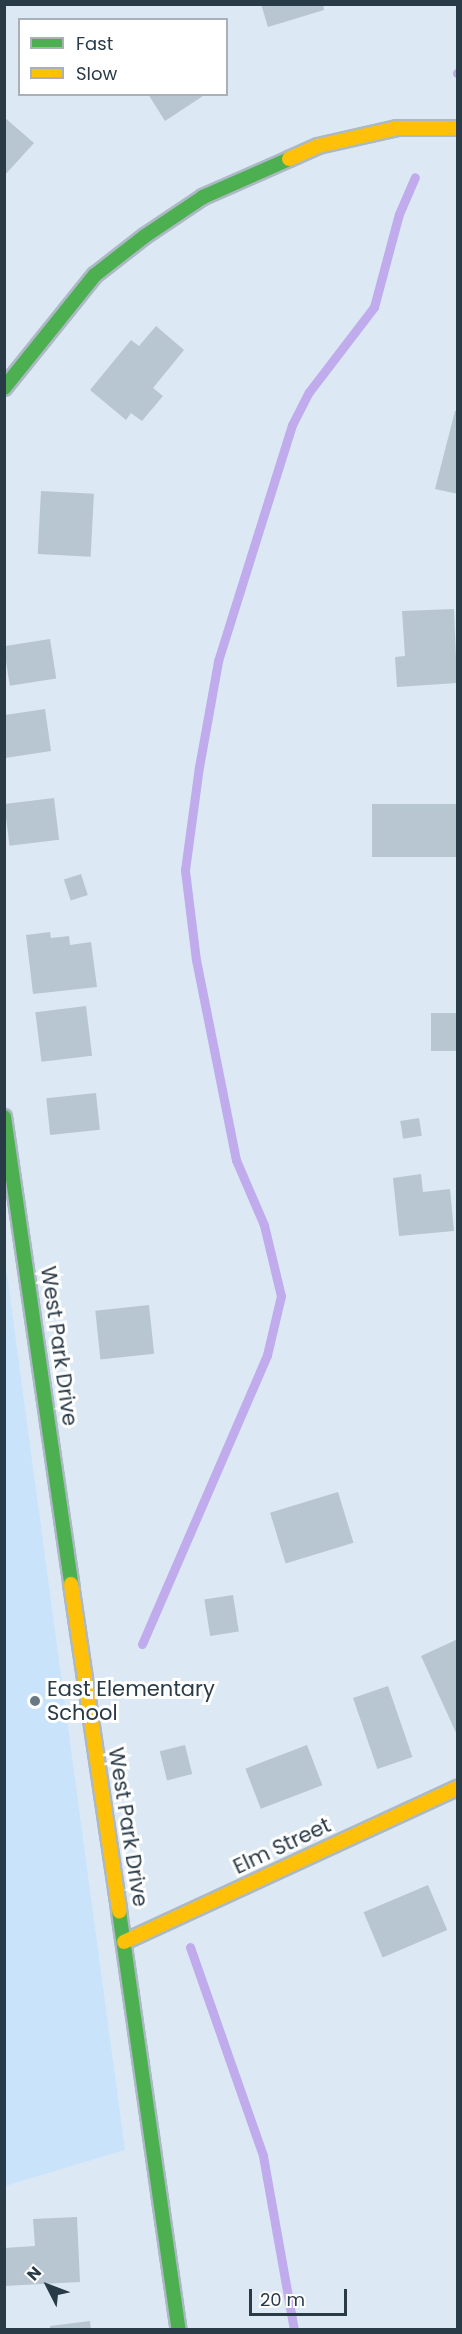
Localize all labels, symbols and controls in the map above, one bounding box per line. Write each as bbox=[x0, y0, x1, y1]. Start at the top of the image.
legend bbox=[18, 18, 228, 96]
text: Fast bbox=[76, 31, 113, 56]
text: Slow bbox=[76, 61, 117, 86]
street label: West Park Drive bbox=[35, 1265, 83, 1427]
place label: East Elementary School bbox=[47, 1676, 215, 1726]
marker: East Elementary School bbox=[28, 1694, 42, 1708]
street label: West Park Drive bbox=[103, 1746, 153, 1908]
street label: Elm Street bbox=[229, 1812, 335, 1880]
north arrow bbox=[18, 2256, 78, 2316]
text: N bbox=[22, 2261, 47, 2286]
scale bar bbox=[252, 2277, 350, 2315]
text: 20 m bbox=[260, 2287, 305, 2312]

